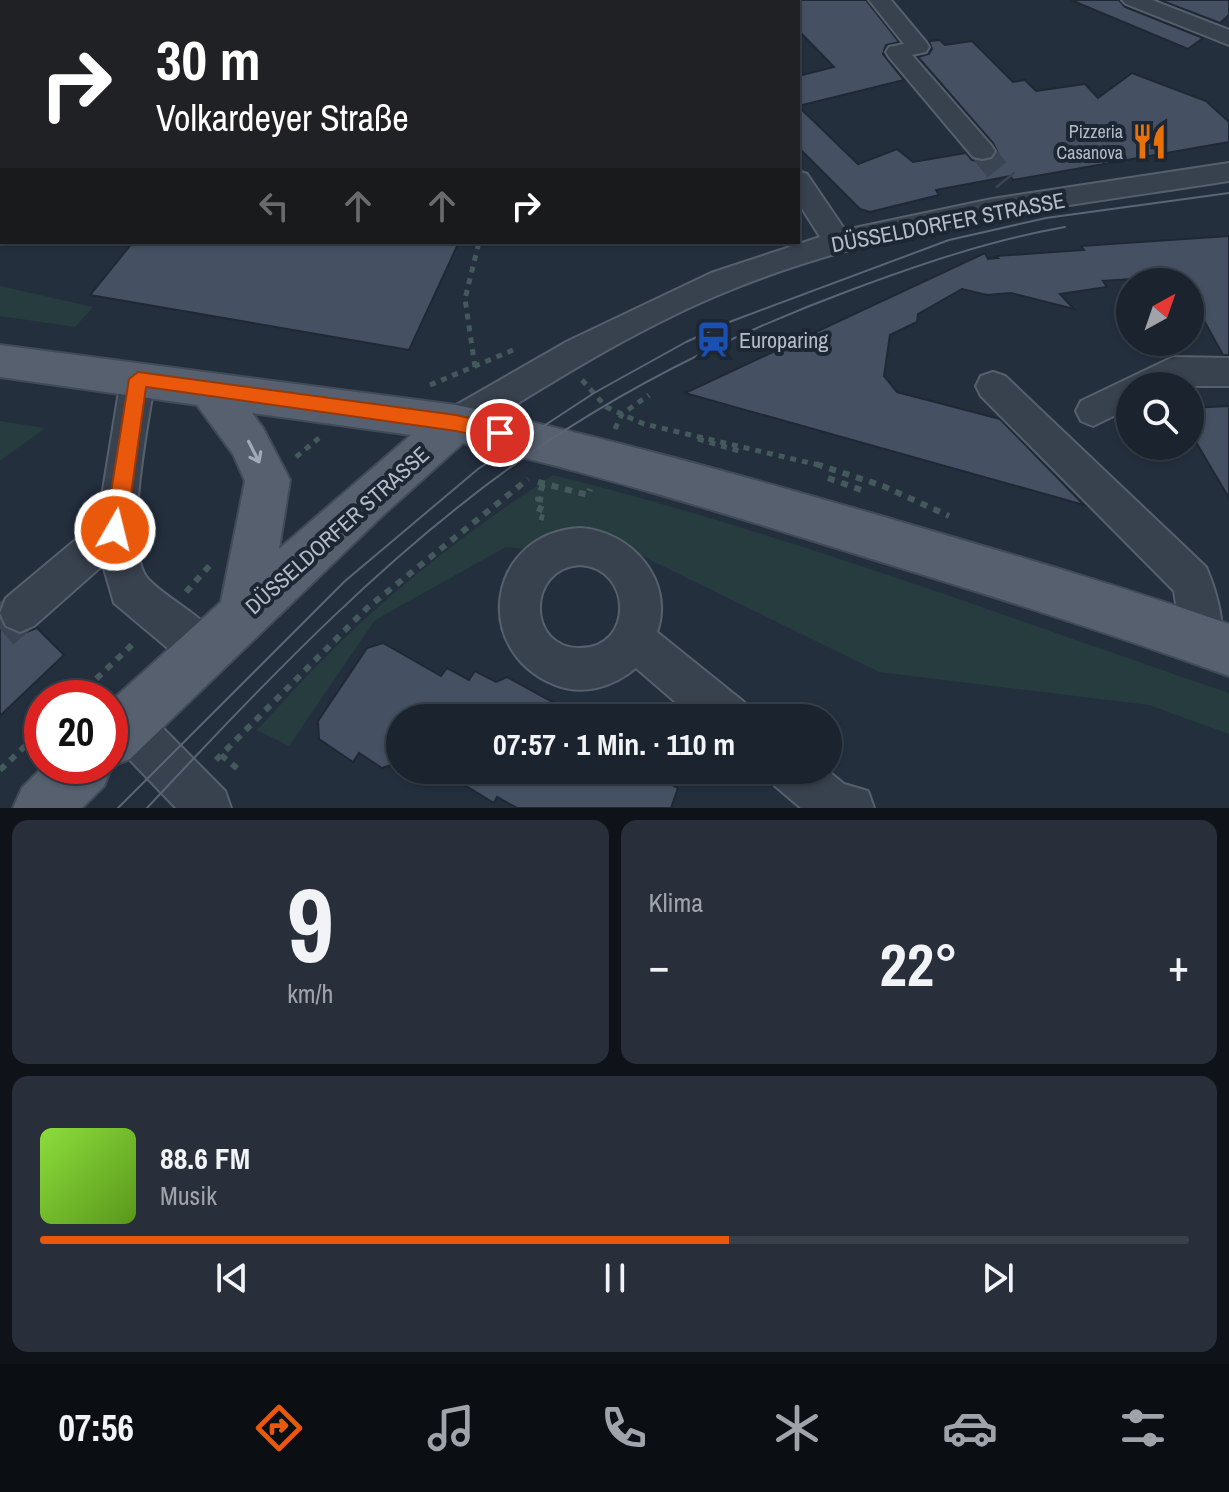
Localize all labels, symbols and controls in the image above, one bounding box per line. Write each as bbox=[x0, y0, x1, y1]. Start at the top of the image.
text: 30 m bbox=[156, 22, 261, 97]
icon: right bbox=[24, 32, 128, 136]
text: Volkardeyer Straße bbox=[156, 94, 409, 142]
place label: Pizzeria Casanova bbox=[1057, 119, 1123, 165]
restaurant icon: Pizzeria Casanova bbox=[1130, 122, 1168, 160]
icon: left bbox=[252, 184, 296, 228]
icon: ahead bbox=[336, 184, 380, 228]
icon: ahead bbox=[420, 184, 464, 228]
icon: right bbox=[504, 184, 548, 228]
street label: DÜSSELDORFER STRASSE bbox=[829, 185, 1067, 259]
north arrow bbox=[1116, 268, 1204, 356]
map controls bbox=[1116, 268, 1204, 460]
station icon: Europaring bbox=[694, 321, 732, 359]
place label: Europaring bbox=[739, 325, 828, 355]
button: search bbox=[1116, 372, 1204, 460]
pin bbox=[466, 399, 534, 467]
icon: arrive bbox=[478, 411, 522, 455]
street label: DÜSSELDORFER STRASSE bbox=[239, 439, 435, 621]
one-way arrow bbox=[247, 440, 262, 464]
position arrow bbox=[73, 488, 157, 572]
speed limit sign: 20 bbox=[24, 680, 128, 784]
text: 07:57 · 1 Min. · 110 m bbox=[493, 724, 735, 764]
text: 9 bbox=[287, 854, 334, 994]
text: Klima bbox=[649, 885, 703, 920]
text: 22° bbox=[879, 924, 958, 1005]
text: − bbox=[649, 935, 670, 995]
text: + bbox=[1168, 935, 1189, 995]
text: km/h bbox=[287, 976, 333, 1011]
text: 88.6 FM bbox=[160, 1138, 250, 1178]
text: Musik bbox=[160, 1178, 217, 1213]
icon: previous bbox=[210, 1256, 254, 1300]
icon: pause bbox=[593, 1256, 637, 1300]
icon: next bbox=[976, 1256, 1020, 1300]
icon: directions bbox=[251, 1400, 307, 1456]
icon: music bbox=[423, 1400, 479, 1456]
icon: phone bbox=[596, 1400, 652, 1456]
icon: climate bbox=[769, 1400, 825, 1456]
icon: car bbox=[942, 1400, 998, 1456]
icon: filters bbox=[1115, 1400, 1171, 1456]
text: 07:56 bbox=[58, 1404, 134, 1452]

